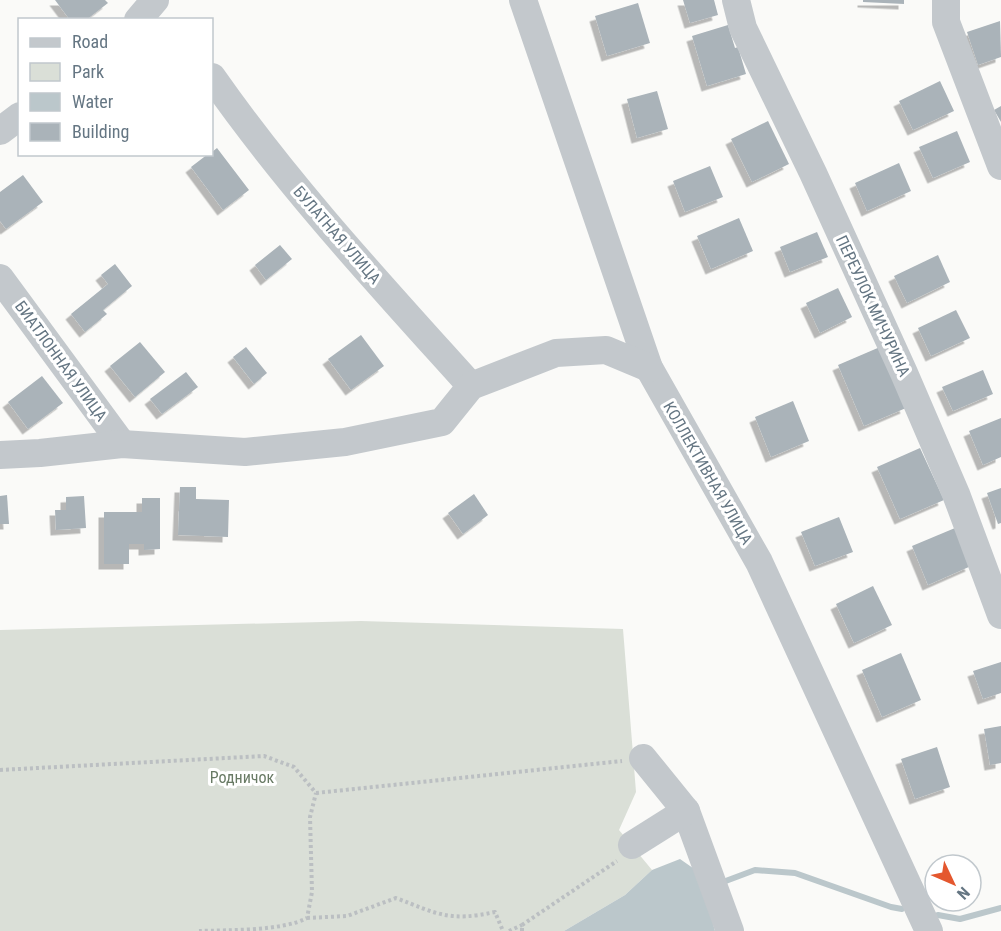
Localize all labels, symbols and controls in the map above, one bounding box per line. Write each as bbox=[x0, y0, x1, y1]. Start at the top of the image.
legend bbox=[18, 18, 213, 156]
text: Road bbox=[72, 31, 108, 52]
text: Park bbox=[72, 61, 104, 82]
text: Water bbox=[72, 91, 114, 112]
text: Building bbox=[72, 121, 129, 142]
street label: БУЛАТНАЯ УЛИЦА bbox=[289, 182, 385, 288]
street label: ПЕРЕУЛОК МИЧУРИНА bbox=[832, 232, 914, 380]
street label: БИАТЛОННАЯ УЛИЦА bbox=[11, 297, 111, 425]
street label: КОЛЛЕКТИВНАЯ УЛИЦА bbox=[659, 398, 757, 548]
park label: Родничок bbox=[210, 768, 275, 787]
north arrow bbox=[923, 853, 983, 913]
text: N bbox=[953, 883, 974, 903]

